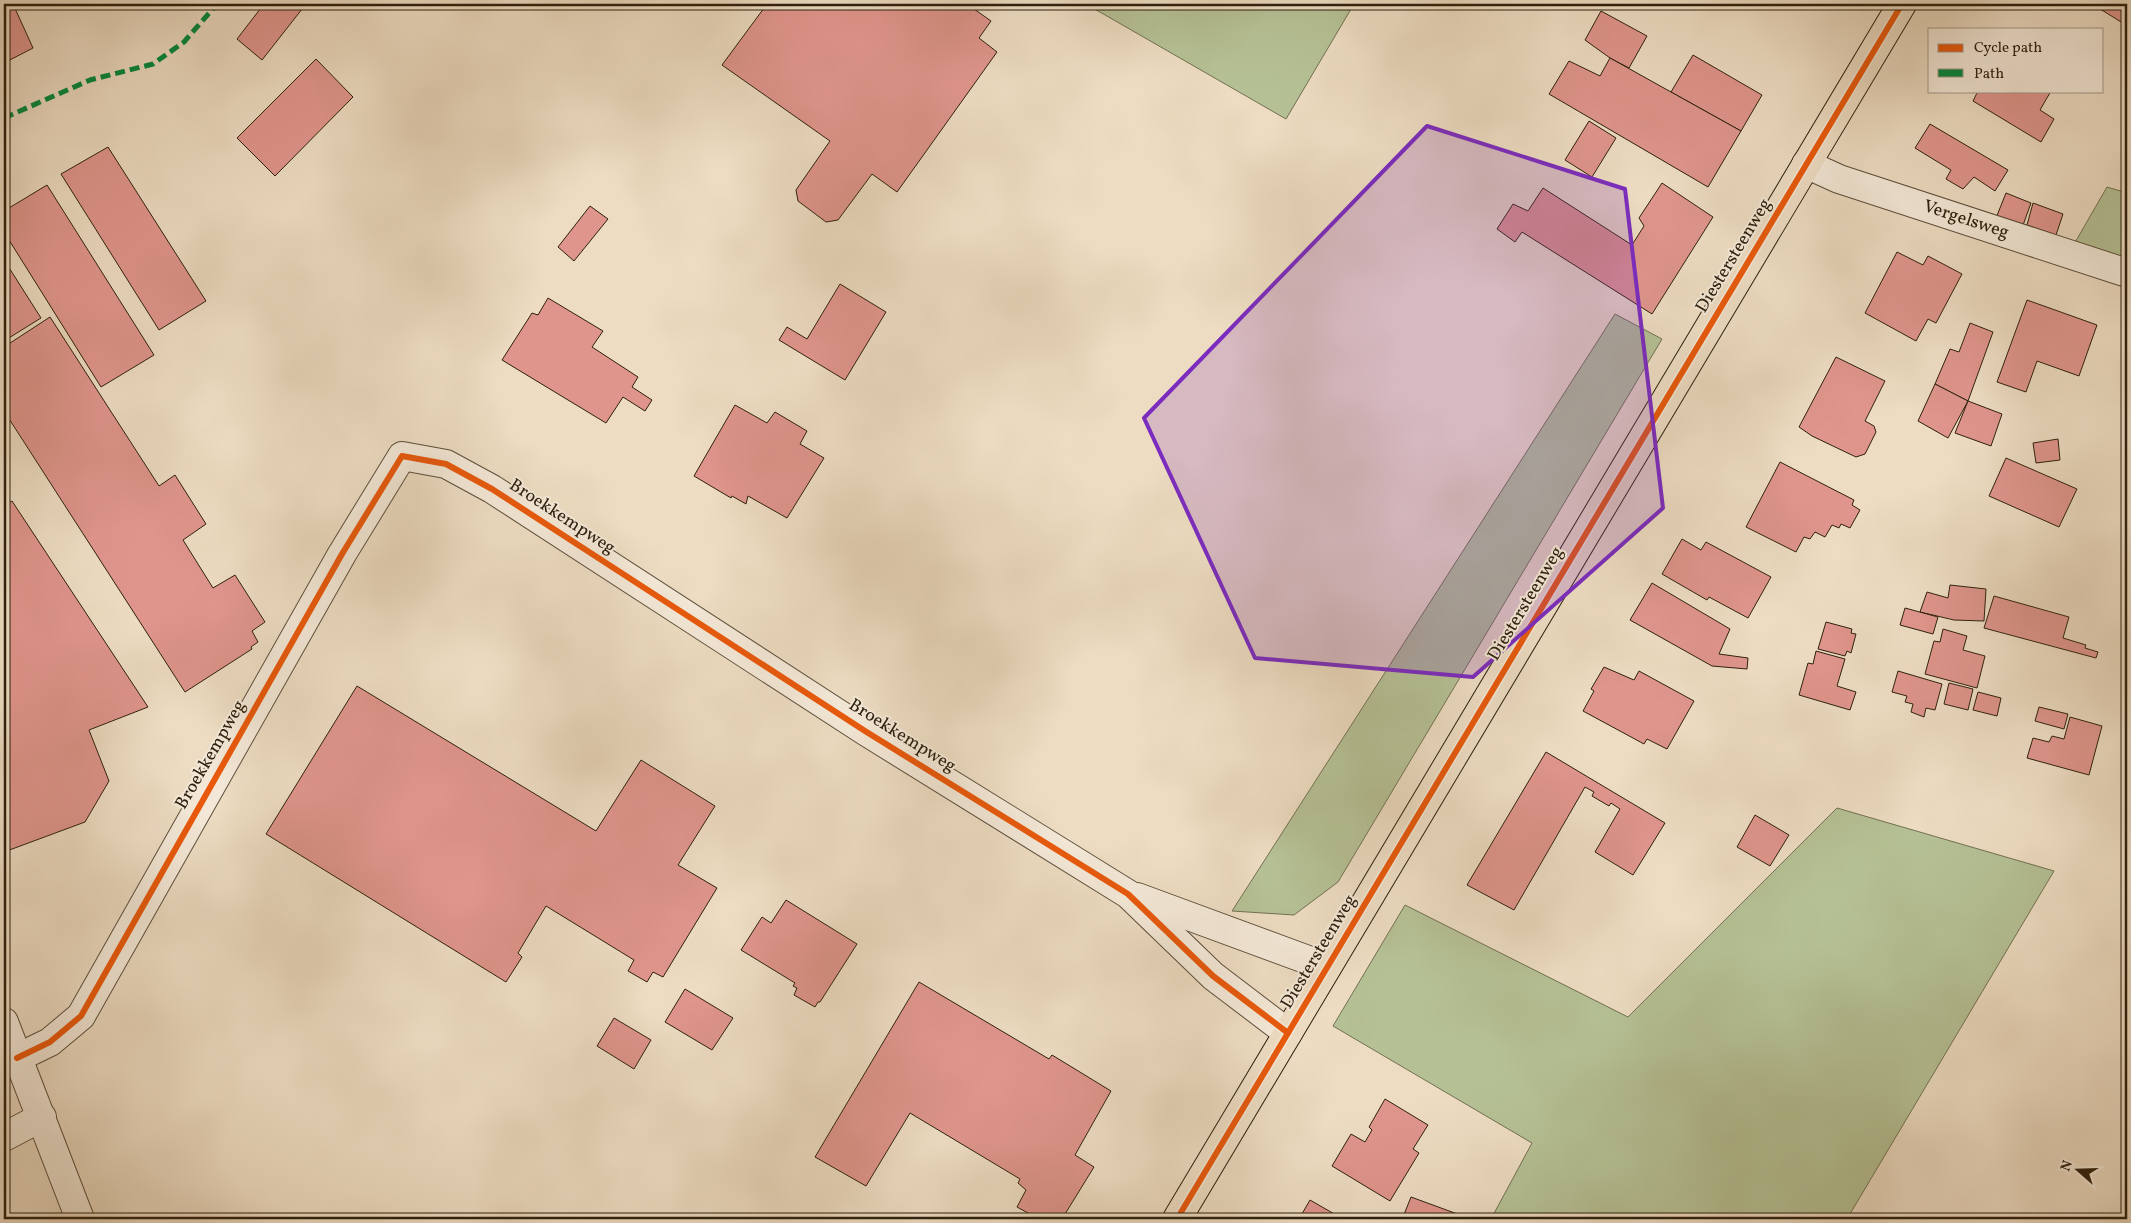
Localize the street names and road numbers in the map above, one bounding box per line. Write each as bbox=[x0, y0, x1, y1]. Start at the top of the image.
street label: Diestersteenweg bbox=[1690, 194, 1778, 318]
street label: Vergelsweg bbox=[1920, 194, 2012, 246]
street label: Broekkempweg bbox=[504, 473, 620, 561]
street label: Diestersteenweg bbox=[1482, 542, 1570, 666]
street label: Broekkempweg bbox=[844, 693, 960, 779]
street label: Broekkempweg bbox=[170, 696, 252, 814]
street label: Diestersteenweg bbox=[1275, 890, 1363, 1014]

